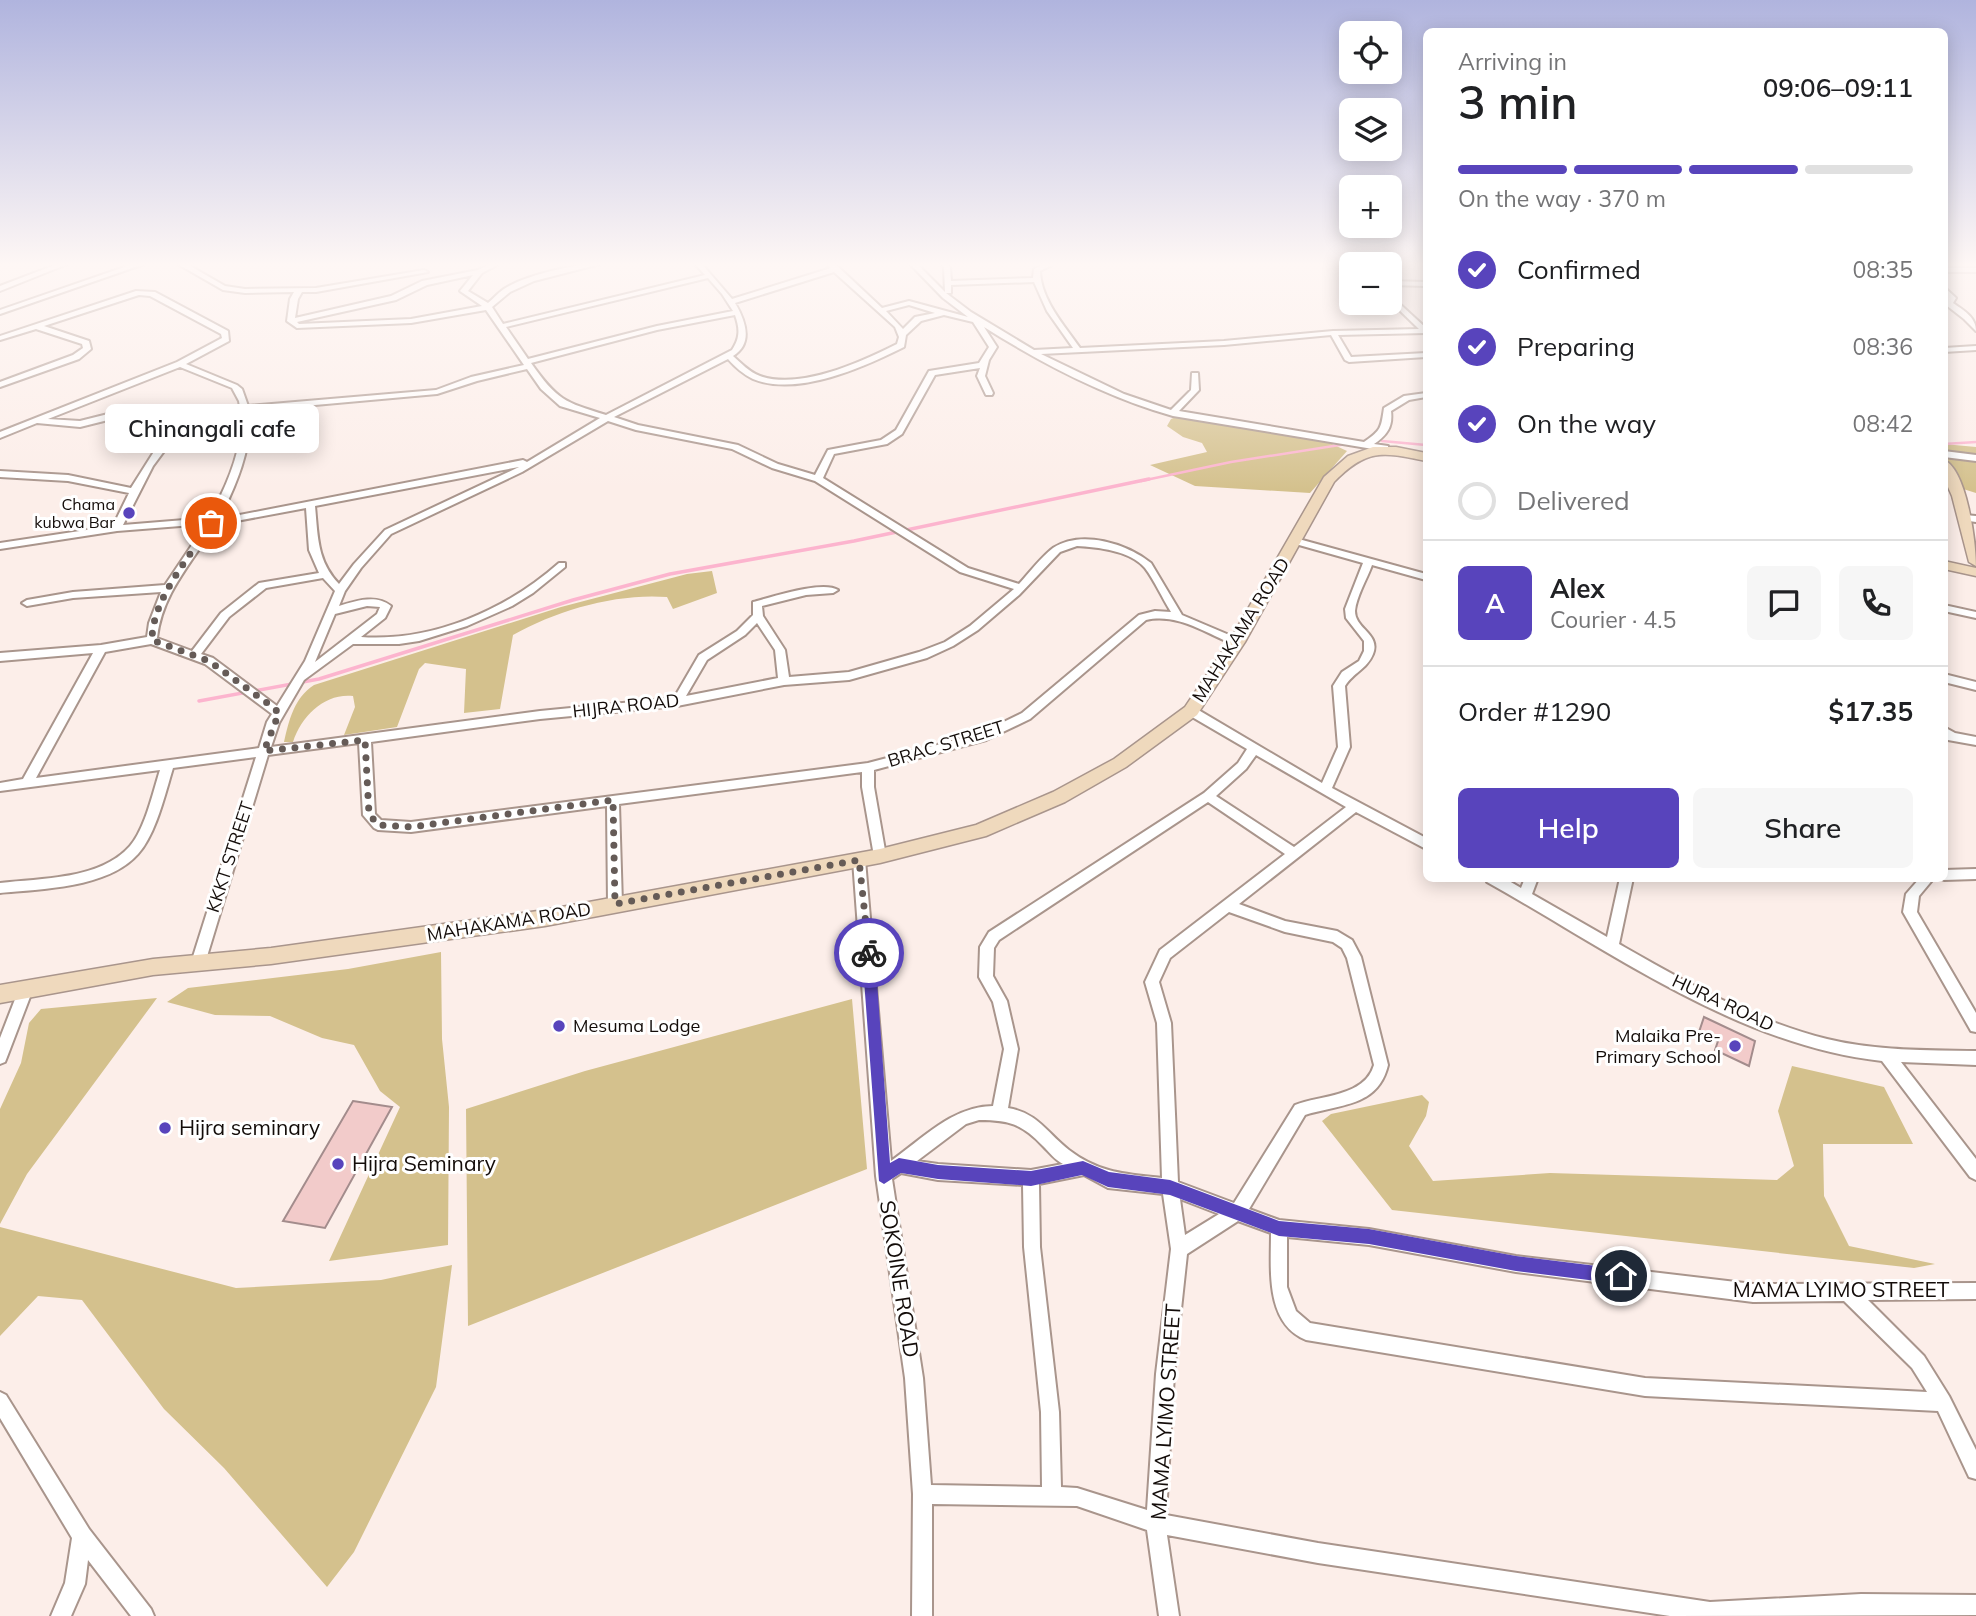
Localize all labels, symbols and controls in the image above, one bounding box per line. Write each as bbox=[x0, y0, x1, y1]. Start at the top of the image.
map controls bbox=[1339, 21, 1402, 315]
button: locate bbox=[1339, 21, 1402, 84]
text: Arriving in bbox=[1458, 47, 1567, 76]
text: 09:06–09:11 bbox=[1763, 71, 1913, 104]
text: 3 min bbox=[1458, 73, 1577, 131]
button: layers bbox=[1339, 98, 1402, 161]
button: + bbox=[1339, 175, 1402, 238]
text: On the way · 370 m bbox=[1458, 184, 1666, 213]
icon: check bbox=[1458, 251, 1496, 289]
button: − bbox=[1339, 252, 1402, 315]
text: Confirmed bbox=[1517, 253, 1641, 286]
text: 08:35 bbox=[1853, 255, 1913, 284]
icon: check bbox=[1458, 328, 1496, 366]
text: Preparing bbox=[1517, 330, 1635, 363]
text: 08:36 bbox=[1853, 332, 1913, 361]
callout: Chinangali cafe bbox=[104, 404, 318, 453]
icon: check bbox=[1458, 405, 1496, 443]
text: On the way bbox=[1517, 407, 1656, 440]
text: 08:42 bbox=[1853, 409, 1913, 438]
text: Chinangali cafe bbox=[128, 414, 296, 443]
text: Delivered bbox=[1517, 484, 1630, 517]
pin bbox=[181, 493, 241, 553]
place label: Chama kubwa Bar bbox=[34, 494, 115, 532]
icon: bag bbox=[192, 504, 230, 542]
marker: Chama kubwa Bar bbox=[121, 505, 137, 521]
street label: MAHAKAMA ROAD bbox=[1187, 553, 1294, 706]
button: chat bbox=[1747, 566, 1821, 640]
button: phone bbox=[1839, 566, 1913, 640]
text: Alex bbox=[1550, 572, 1605, 605]
text: A bbox=[1485, 587, 1505, 620]
text: Courier · 4.5 bbox=[1550, 605, 1676, 634]
street label: HIJRA ROAD bbox=[571, 688, 680, 723]
text: Order #1290 bbox=[1458, 695, 1611, 728]
text: $17.35 bbox=[1829, 695, 1913, 728]
street label: BRAC STREET bbox=[885, 715, 1007, 772]
button: Help bbox=[1458, 788, 1679, 868]
button: Share bbox=[1693, 788, 1913, 868]
street label: KKKT STREET bbox=[201, 798, 258, 915]
street label: MAHAKAMA ROAD bbox=[425, 897, 593, 946]
courier bbox=[834, 918, 904, 988]
icon: bike bbox=[850, 934, 888, 972]
street label: HURA ROAD bbox=[1669, 969, 1778, 1036]
place label: Mesuma Lodge bbox=[573, 1014, 700, 1037]
marker: Mesuma Lodge bbox=[551, 1018, 567, 1034]
place label: Malaika Pre- Primary School bbox=[1595, 1024, 1721, 1068]
marker: Malaika Pre- Primary School bbox=[1727, 1038, 1743, 1054]
place label: Hijra seminary bbox=[179, 1114, 320, 1140]
marker: Hijra seminary bbox=[157, 1120, 173, 1136]
place label: Hijra Seminary bbox=[352, 1150, 496, 1176]
marker: Hijra Seminary bbox=[330, 1156, 346, 1172]
street label: SOKOINE ROAD bbox=[875, 1198, 925, 1359]
pin bbox=[1591, 1246, 1651, 1306]
icon: home bbox=[1602, 1257, 1640, 1295]
street label: MAMA LYIMO STREET bbox=[1733, 1276, 1950, 1302]
street label: MAMA LYIMO STREET bbox=[1144, 1303, 1186, 1521]

